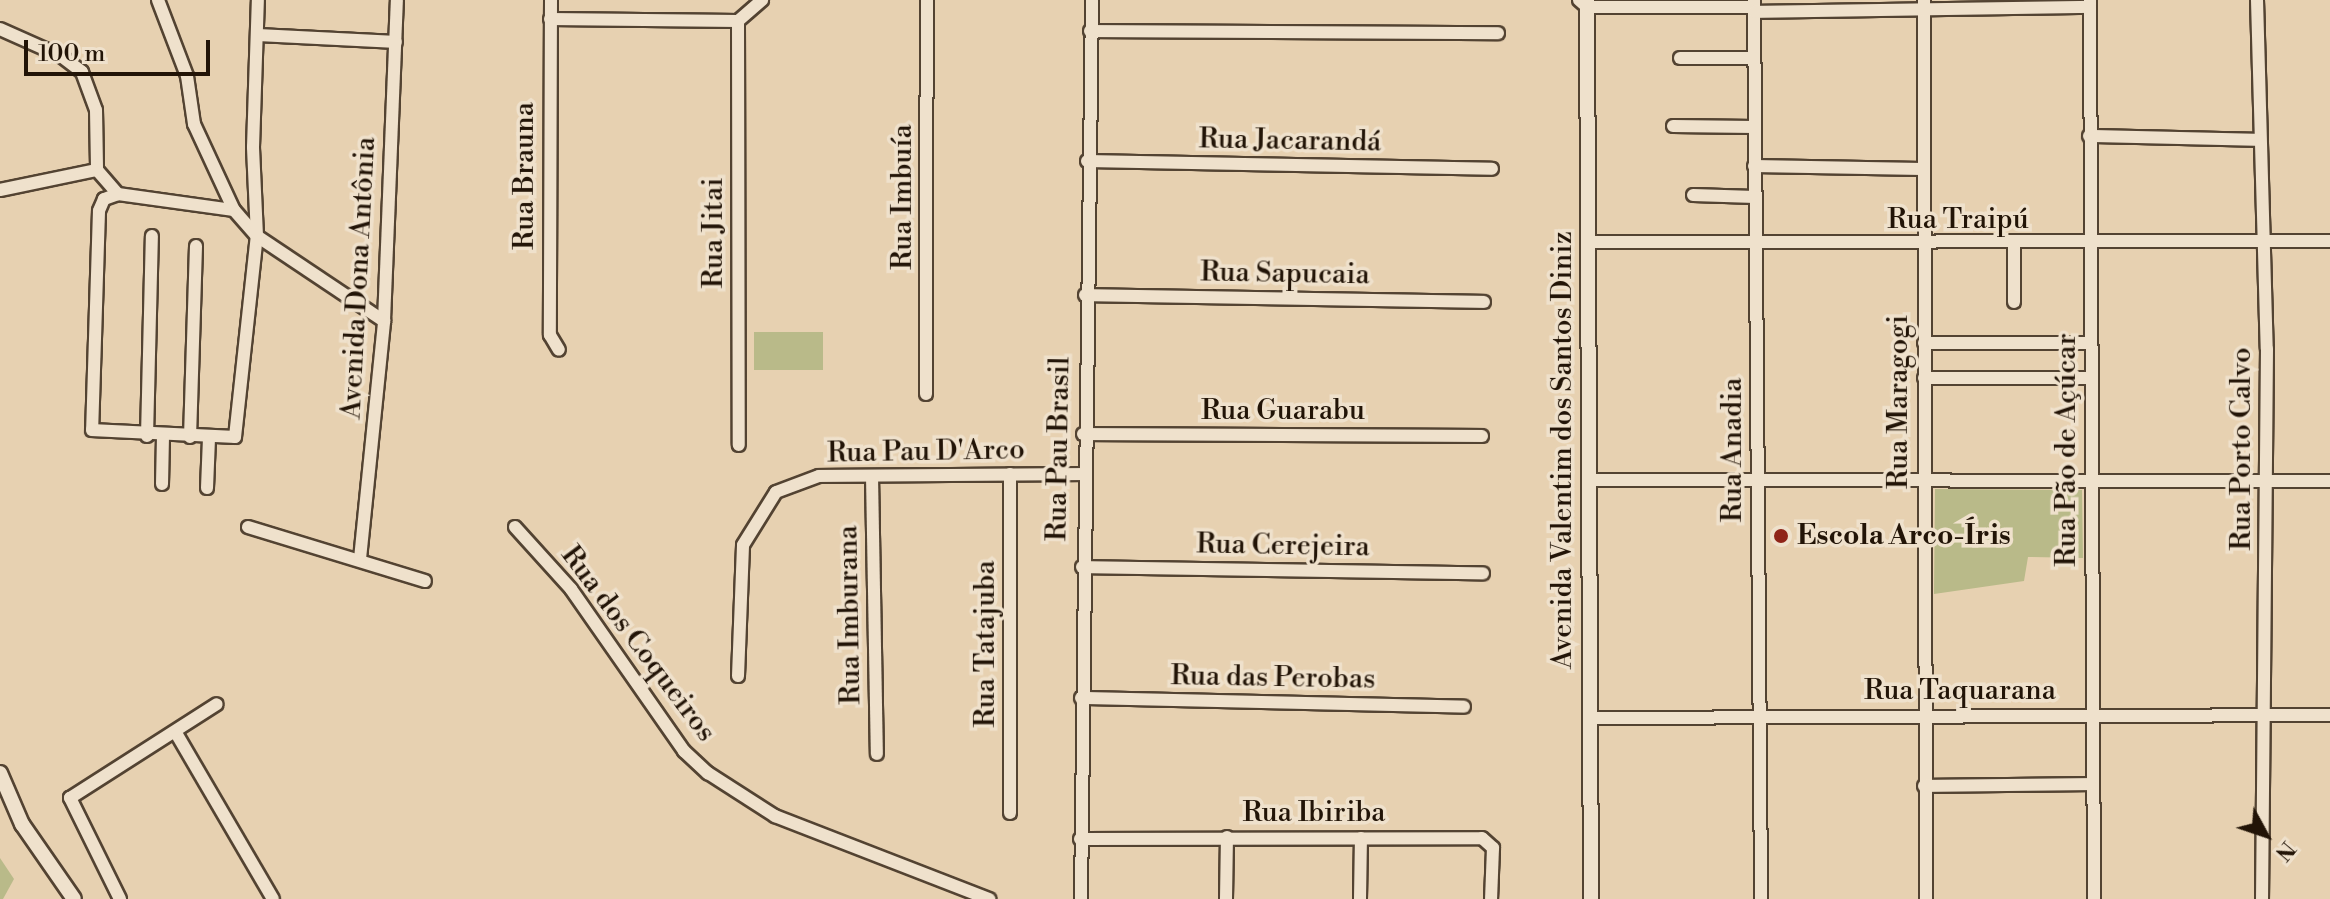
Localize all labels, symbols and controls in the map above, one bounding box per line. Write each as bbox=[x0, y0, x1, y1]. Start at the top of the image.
scale bar bbox=[28, 24, 214, 74]
text: 100 m bbox=[38, 39, 105, 69]
street label: Rua Brauna bbox=[508, 102, 542, 250]
street label: Rua Jacarandá bbox=[1198, 123, 1382, 159]
street label: Rua Imbuía bbox=[886, 124, 920, 270]
street label: Avenida Dona Antônia bbox=[335, 136, 383, 420]
street label: Rua Jitai bbox=[697, 178, 731, 288]
street label: Rua Traipú bbox=[1887, 203, 2029, 237]
street label: Avenida Valentim dos Santos Diniz bbox=[1546, 231, 1580, 669]
street label: Rua Sapucaia bbox=[1200, 256, 1370, 292]
street label: Rua Maragogi bbox=[1882, 315, 1916, 489]
street label: Rua Pão de Açúcar bbox=[2050, 333, 2084, 567]
street label: Rua Porto Calvo bbox=[2225, 347, 2259, 551]
street label: Rua Pau Brasil bbox=[1041, 356, 1077, 542]
street label: Rua Anadia bbox=[1716, 378, 1750, 522]
street label: Rua Guarabu bbox=[1201, 394, 1365, 428]
street label: Rua Pau D'Arco bbox=[827, 433, 1025, 471]
place label: Escola Arco-Íris bbox=[1797, 519, 2011, 553]
street label: Rua Imburana bbox=[832, 525, 868, 705]
marker: Escola Arco-Íris bbox=[1772, 527, 1790, 545]
street label: Rua Cerejeira bbox=[1196, 528, 1370, 564]
street label: Rua dos Coqueiros bbox=[553, 540, 723, 748]
street label: Rua Tatajuba bbox=[969, 560, 1003, 728]
street label: Rua das Perobas bbox=[1170, 659, 1376, 697]
street label: Rua Taquarana bbox=[1864, 674, 2056, 708]
north arrow bbox=[2226, 795, 2306, 875]
street label: Rua Ibiriba bbox=[1242, 796, 1386, 830]
text: N bbox=[2269, 835, 2301, 866]

